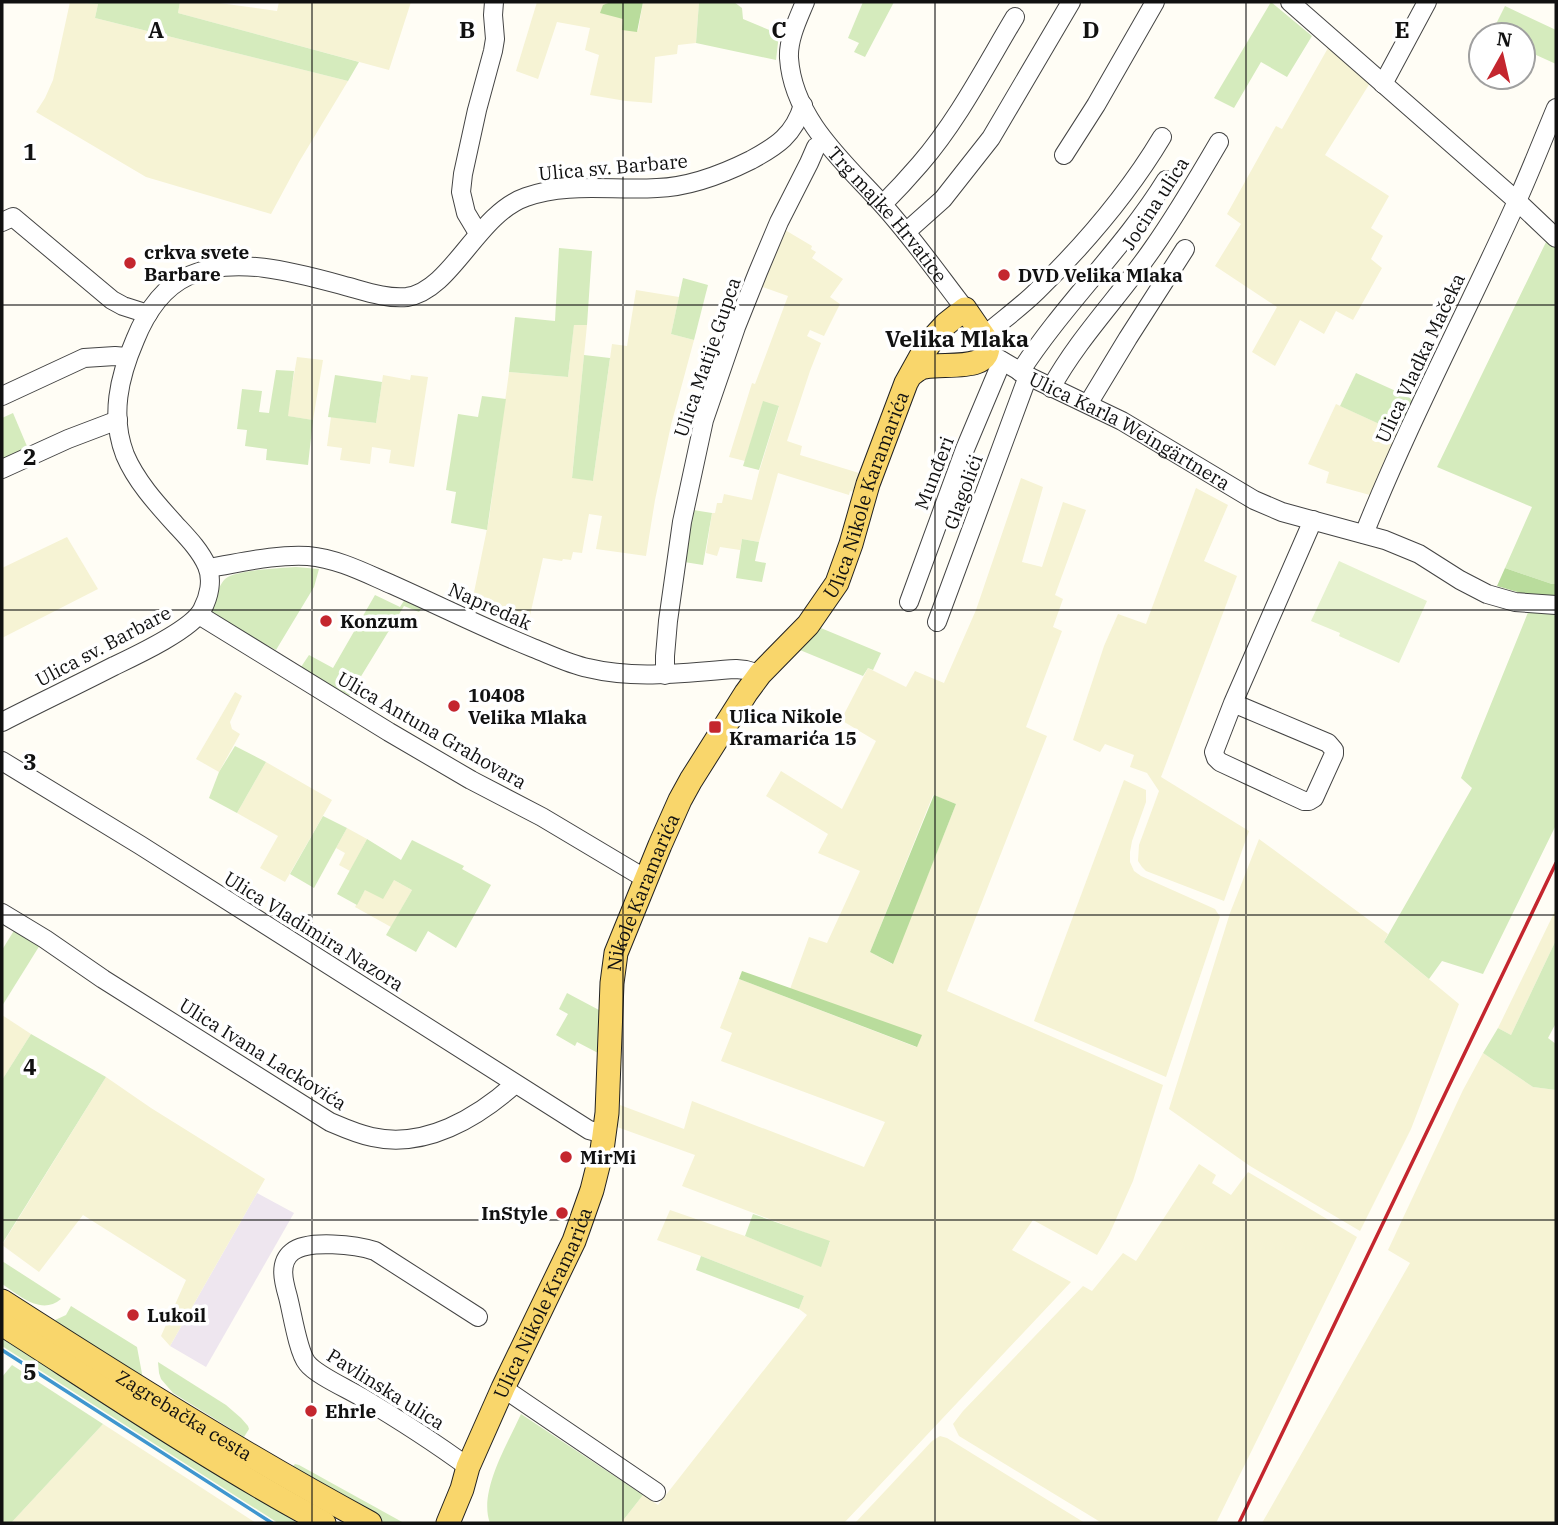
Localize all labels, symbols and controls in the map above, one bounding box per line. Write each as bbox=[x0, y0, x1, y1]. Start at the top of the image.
text: A bbox=[148, 14, 164, 44]
text: B bbox=[459, 14, 475, 44]
text: C bbox=[771, 14, 787, 44]
text: D bbox=[1082, 14, 1100, 44]
text: E bbox=[1394, 14, 1410, 44]
north arrow bbox=[1467, 21, 1537, 91]
text: N bbox=[1495, 26, 1513, 52]
text: 1 bbox=[23, 136, 37, 166]
street label: Trg majke Hrvatice bbox=[823, 141, 952, 287]
street label: Ulica sv. Barbare bbox=[537, 149, 689, 185]
street label: Jocina ulica bbox=[1116, 152, 1194, 254]
place label: crkva svete Barbare bbox=[144, 240, 250, 286]
marker: crkva svete Barbare bbox=[122, 255, 138, 271]
place label: DVD Velika Mlaka bbox=[1018, 263, 1183, 287]
marker: DVD Velika Mlaka bbox=[996, 267, 1012, 283]
street label: Ulica Vladka Mačeka bbox=[1370, 269, 1470, 447]
street label: Ulica Matije Gupca bbox=[668, 274, 746, 440]
district label: Velika Mlaka bbox=[885, 323, 1029, 353]
street label: Ulica Karla Weingärtnera bbox=[1025, 366, 1235, 495]
street label: Ulica Nikole Karamarića bbox=[818, 388, 914, 603]
street label: Munđeri bbox=[909, 433, 959, 513]
text: 2 bbox=[23, 441, 37, 471]
street label: Glagolići bbox=[938, 451, 988, 533]
street label: Napredak bbox=[445, 577, 535, 635]
street label: Ulica sv. Barbare bbox=[31, 600, 175, 692]
place label: Konzum bbox=[340, 609, 418, 633]
marker: Konzum bbox=[318, 613, 334, 629]
street label: Ulica Antuna Grahovara bbox=[333, 666, 531, 794]
place label: 10408 Velika Mlaka bbox=[468, 683, 587, 729]
marker: 10408 Velika Mlaka bbox=[446, 698, 462, 714]
place label: Ulica Nikole Kramarića 15 bbox=[729, 704, 857, 750]
marker: Ulica Nikole Kramarića 15 bbox=[707, 719, 723, 735]
text: 3 bbox=[23, 746, 37, 776]
street label: Nikole Karamarića bbox=[602, 810, 684, 973]
street label: Ulica Vladimira Nazora bbox=[220, 866, 408, 996]
street label: Ulica Ivana Lackovića bbox=[175, 993, 351, 1115]
text: 4 bbox=[23, 1051, 37, 1081]
place label: MirMi bbox=[580, 1145, 636, 1169]
marker: MirMi bbox=[558, 1149, 574, 1165]
place label: InStyle bbox=[481, 1201, 548, 1225]
street label: Ulica Nikole Kramarića bbox=[488, 1204, 597, 1402]
marker: InStyle bbox=[554, 1205, 570, 1221]
place label: Lukoil bbox=[147, 1303, 206, 1327]
marker: Lukoil bbox=[125, 1307, 141, 1323]
street label: Pavlinska ulica bbox=[323, 1343, 449, 1435]
text: 5 bbox=[23, 1356, 37, 1386]
street label: Zagrebačka cesta bbox=[112, 1365, 257, 1466]
place label: Ehrle bbox=[325, 1399, 376, 1423]
marker: Ehrle bbox=[303, 1403, 319, 1419]

